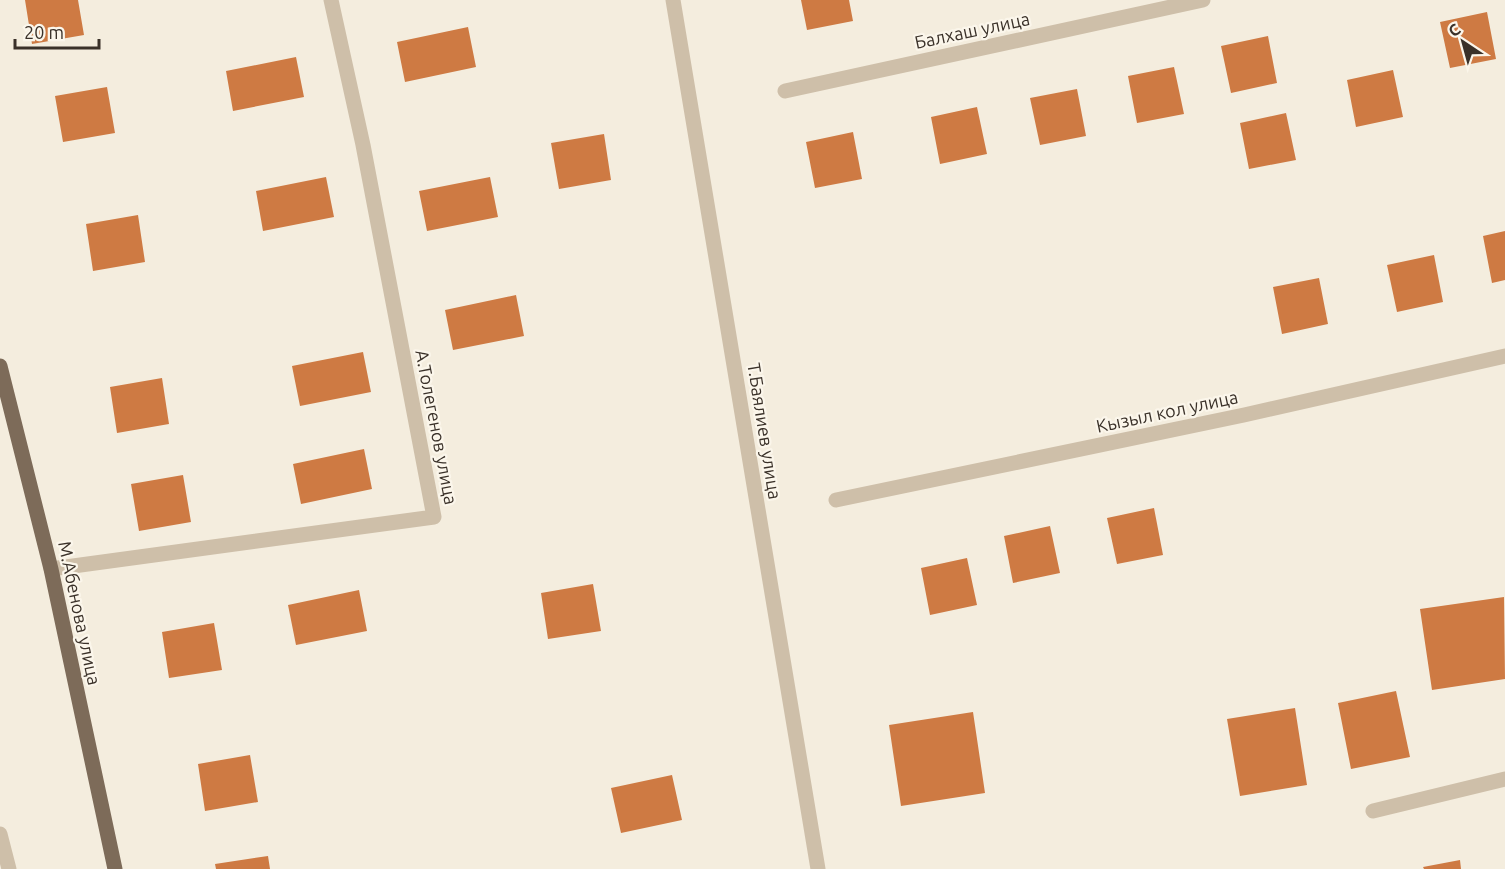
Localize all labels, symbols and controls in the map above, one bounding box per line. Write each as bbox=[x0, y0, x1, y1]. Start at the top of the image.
street label: Балхаш улица bbox=[913, 8, 1031, 52]
scale bar bbox=[15, 12, 99, 50]
north arrow bbox=[1433, 12, 1493, 72]
text: С bbox=[1445, 20, 1464, 40]
text: 20 m bbox=[24, 22, 64, 42]
street label: А.Толегенов улица bbox=[412, 348, 462, 506]
street label: Т.Баялиев улица bbox=[744, 361, 786, 501]
street label: Кызыл кол улица bbox=[1094, 386, 1240, 436]
street label: М.Абенова улица bbox=[55, 539, 105, 687]

